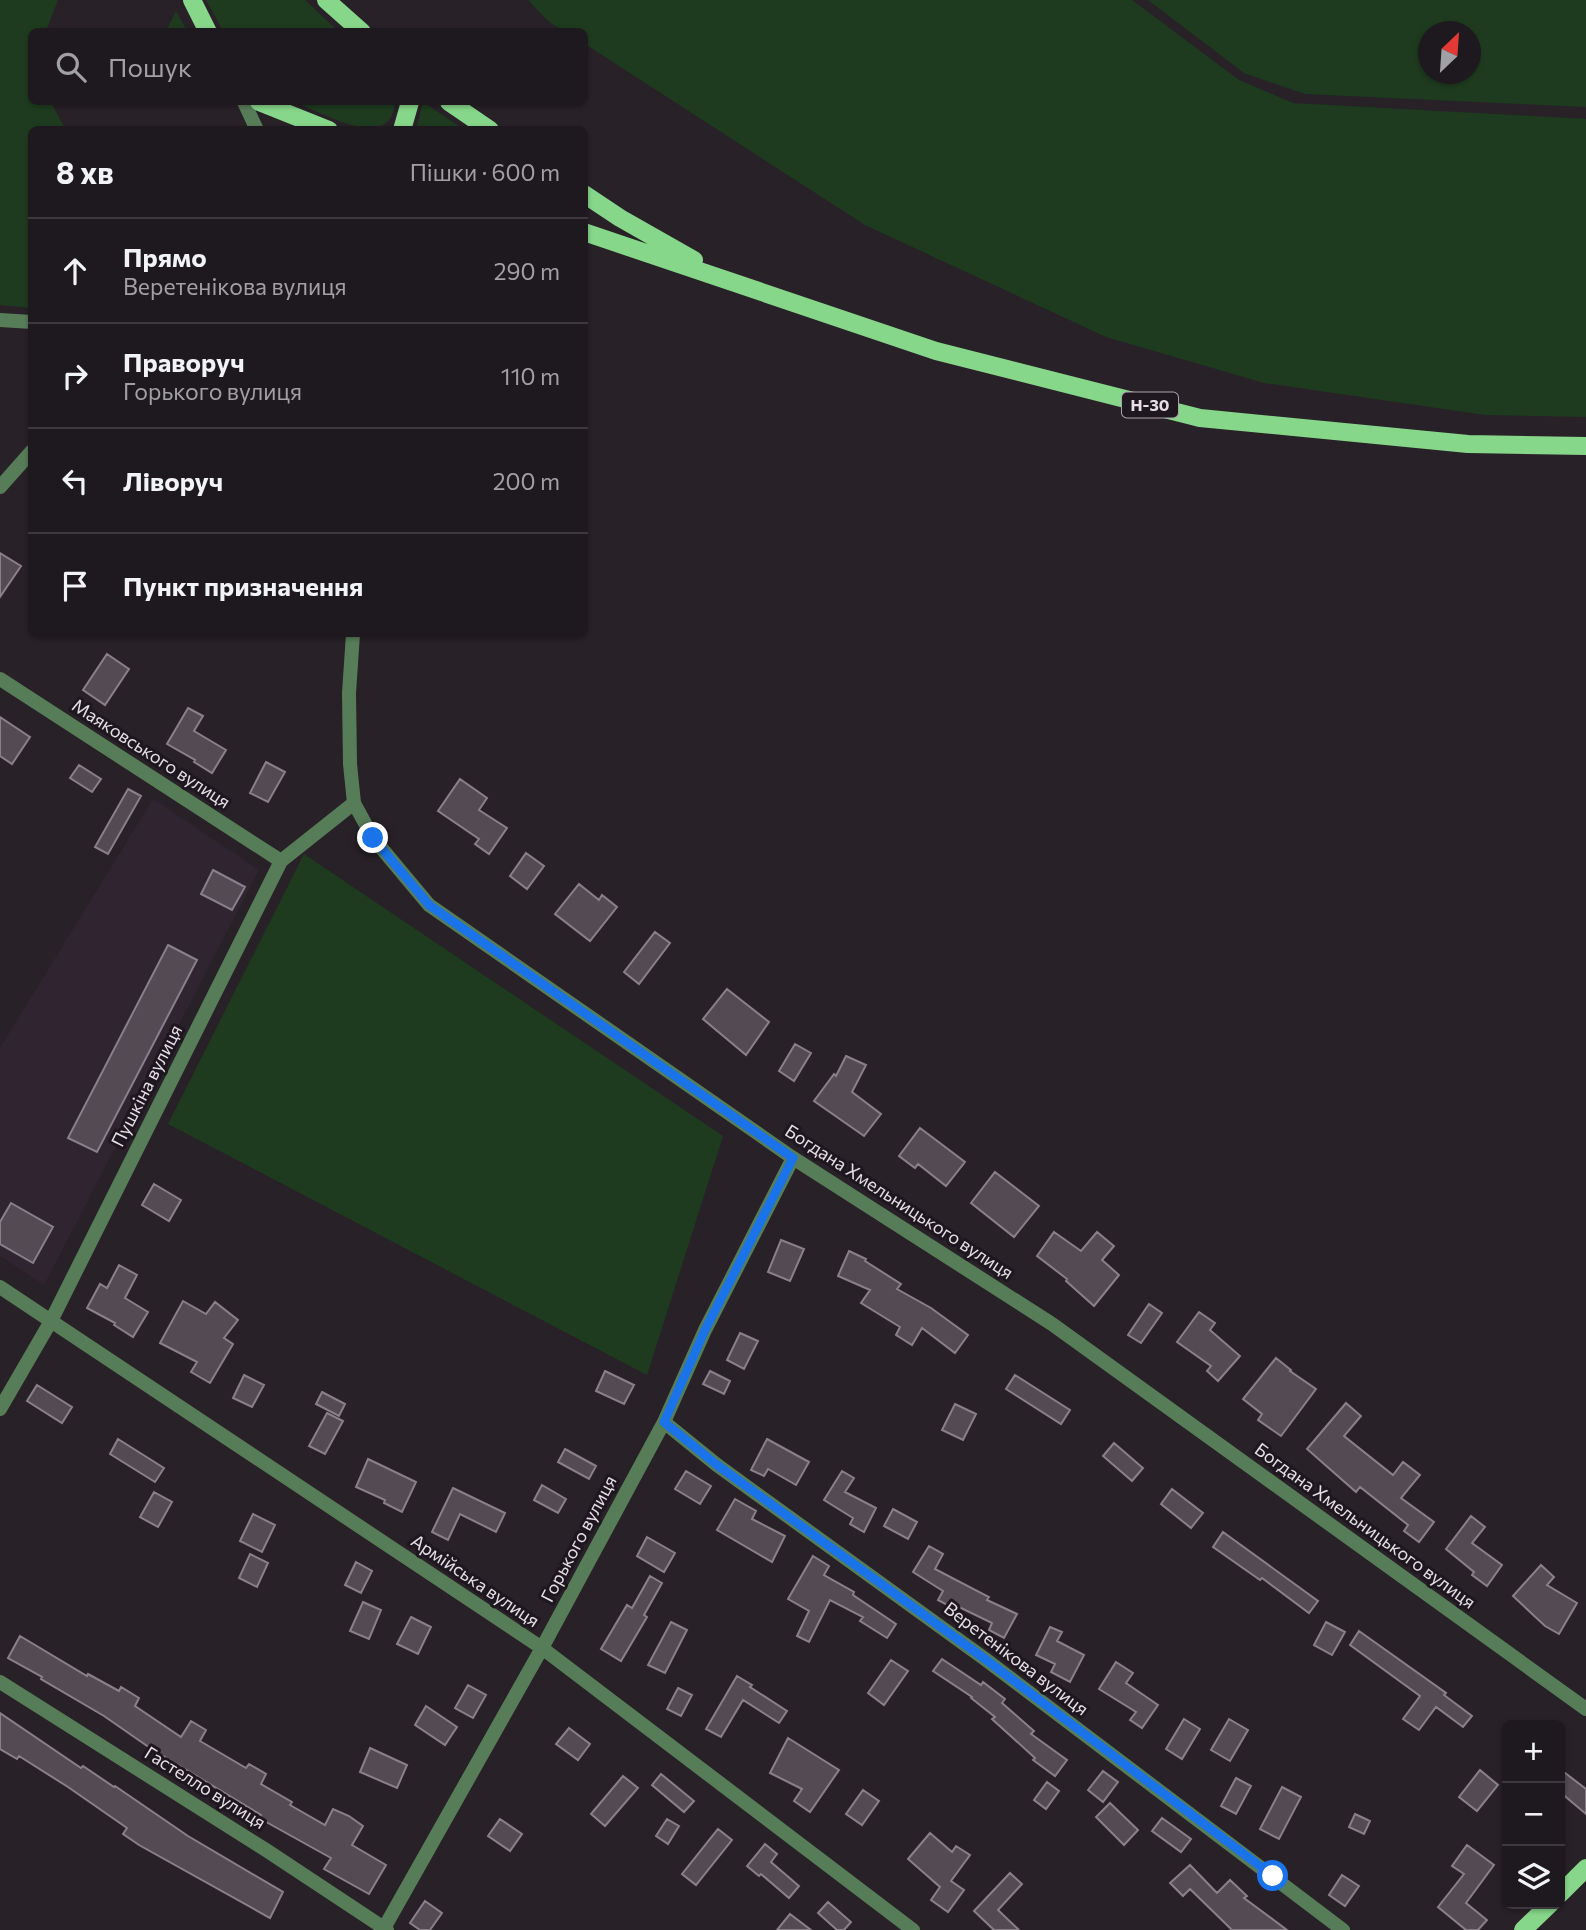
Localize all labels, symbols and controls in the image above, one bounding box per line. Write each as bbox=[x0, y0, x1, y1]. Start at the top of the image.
north arrow bbox=[1418, 21, 1481, 84]
search box bbox=[28, 28, 588, 105]
icon: search bbox=[52, 48, 90, 86]
text: Пошук bbox=[108, 51, 192, 82]
text: 8 хв bbox=[56, 153, 114, 190]
text: Пішки · 600 m bbox=[410, 158, 560, 186]
text: Прямо bbox=[123, 241, 207, 272]
icon: ahead bbox=[56, 252, 94, 290]
text: 290 m bbox=[494, 257, 560, 285]
text: Веретенікова вулиця bbox=[123, 272, 347, 300]
text: Праворуч bbox=[123, 346, 245, 377]
icon: right bbox=[56, 357, 94, 395]
text: 110 m bbox=[501, 362, 560, 390]
text: Горького вулиця bbox=[123, 377, 302, 405]
road number: Н-30 bbox=[1122, 392, 1178, 418]
icon: left bbox=[56, 462, 94, 500]
text: Ліворуч bbox=[123, 465, 223, 496]
text: 200 m bbox=[493, 467, 560, 495]
icon: arrive bbox=[56, 567, 94, 605]
text: Пункт призначення bbox=[123, 570, 363, 601]
street label: Маяковського вулиця bbox=[68, 694, 235, 813]
route end bbox=[357, 822, 388, 853]
street label: Пушкіна вулиця bbox=[106, 1021, 186, 1150]
street label: Богдана Хмельницького вулиця bbox=[781, 1119, 1018, 1283]
street label: Богдана Хмельницького вулиця bbox=[1251, 1438, 1480, 1613]
street label: Горького вулиця bbox=[536, 1472, 621, 1606]
street label: Армійська вулиця bbox=[407, 1529, 544, 1631]
street label: Веретенікова вулиця bbox=[940, 1597, 1093, 1720]
map controls bbox=[1502, 1720, 1565, 1909]
button: + bbox=[1502, 1720, 1565, 1783]
street label: Гастелло вулиця bbox=[141, 1741, 270, 1833]
button: − bbox=[1502, 1783, 1565, 1846]
button: layers bbox=[1502, 1846, 1565, 1909]
route start bbox=[1257, 1860, 1288, 1891]

